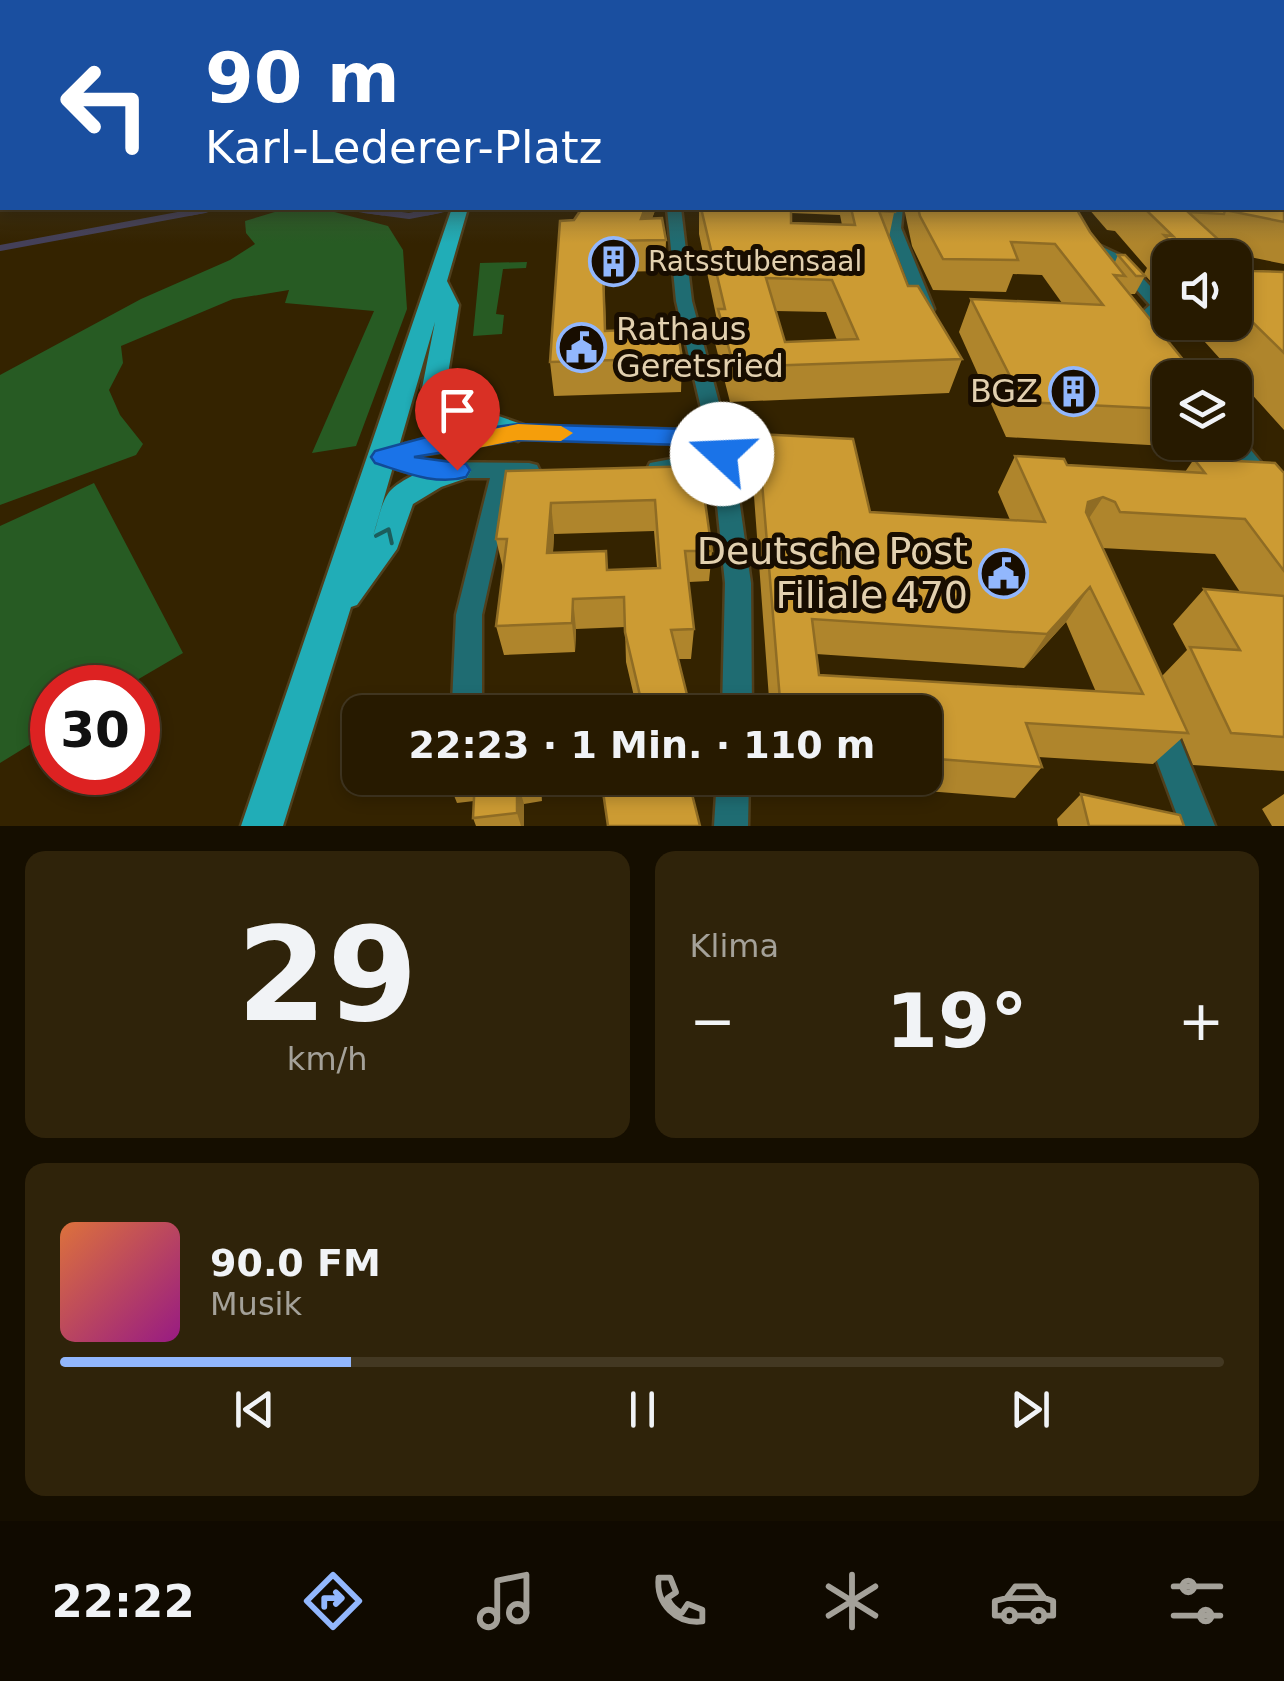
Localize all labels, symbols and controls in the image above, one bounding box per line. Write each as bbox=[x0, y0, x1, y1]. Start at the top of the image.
text: 90 m bbox=[205, 37, 400, 119]
icon: left bbox=[40, 40, 170, 170]
text: Karl-Lederer-Platz bbox=[205, 121, 602, 174]
building icon: Ratsstubensaal bbox=[587, 235, 639, 287]
map controls bbox=[1152, 240, 1252, 460]
button: sound bbox=[1152, 240, 1252, 340]
place label: Ratsstubensaal bbox=[648, 245, 862, 278]
place label: Rathaus Geretsried bbox=[616, 310, 784, 385]
public building icon: Rathaus Geretsried bbox=[555, 321, 607, 373]
button: layers bbox=[1152, 360, 1252, 460]
building icon: BGZ bbox=[1047, 365, 1099, 417]
pin bbox=[415, 368, 500, 471]
place label: BGZ bbox=[970, 372, 1038, 410]
icon: arrive bbox=[430, 383, 485, 438]
position arrow bbox=[670, 402, 774, 506]
one-way arrow bbox=[374, 528, 394, 546]
place label: Deutsche Post Filiale 470 bbox=[697, 529, 968, 617]
public building icon: Deutsche Post Filiale 470 bbox=[977, 547, 1029, 599]
speed limit sign: 30 bbox=[30, 665, 160, 795]
text: 22:23 · 1 Min. · 110 m bbox=[409, 723, 875, 767]
text: 29 bbox=[237, 899, 418, 1051]
text: Klima bbox=[690, 927, 779, 965]
text: 19° bbox=[886, 977, 1028, 1065]
text: − bbox=[690, 989, 736, 1053]
text: + bbox=[1178, 989, 1224, 1053]
text: km/h bbox=[287, 1040, 368, 1078]
text: 90.0 FM bbox=[210, 1241, 381, 1285]
text: Musik bbox=[210, 1285, 302, 1323]
icon: previous bbox=[227, 1382, 282, 1437]
icon: pause bbox=[615, 1382, 670, 1437]
icon: next bbox=[1003, 1382, 1058, 1437]
icon: directions bbox=[298, 1566, 368, 1636]
icon: music bbox=[471, 1566, 541, 1636]
icon: phone bbox=[644, 1566, 714, 1636]
icon: climate bbox=[817, 1566, 887, 1636]
icon: car bbox=[989, 1566, 1059, 1636]
icon: filters bbox=[1162, 1566, 1232, 1636]
text: 22:22 bbox=[51, 1575, 195, 1628]

